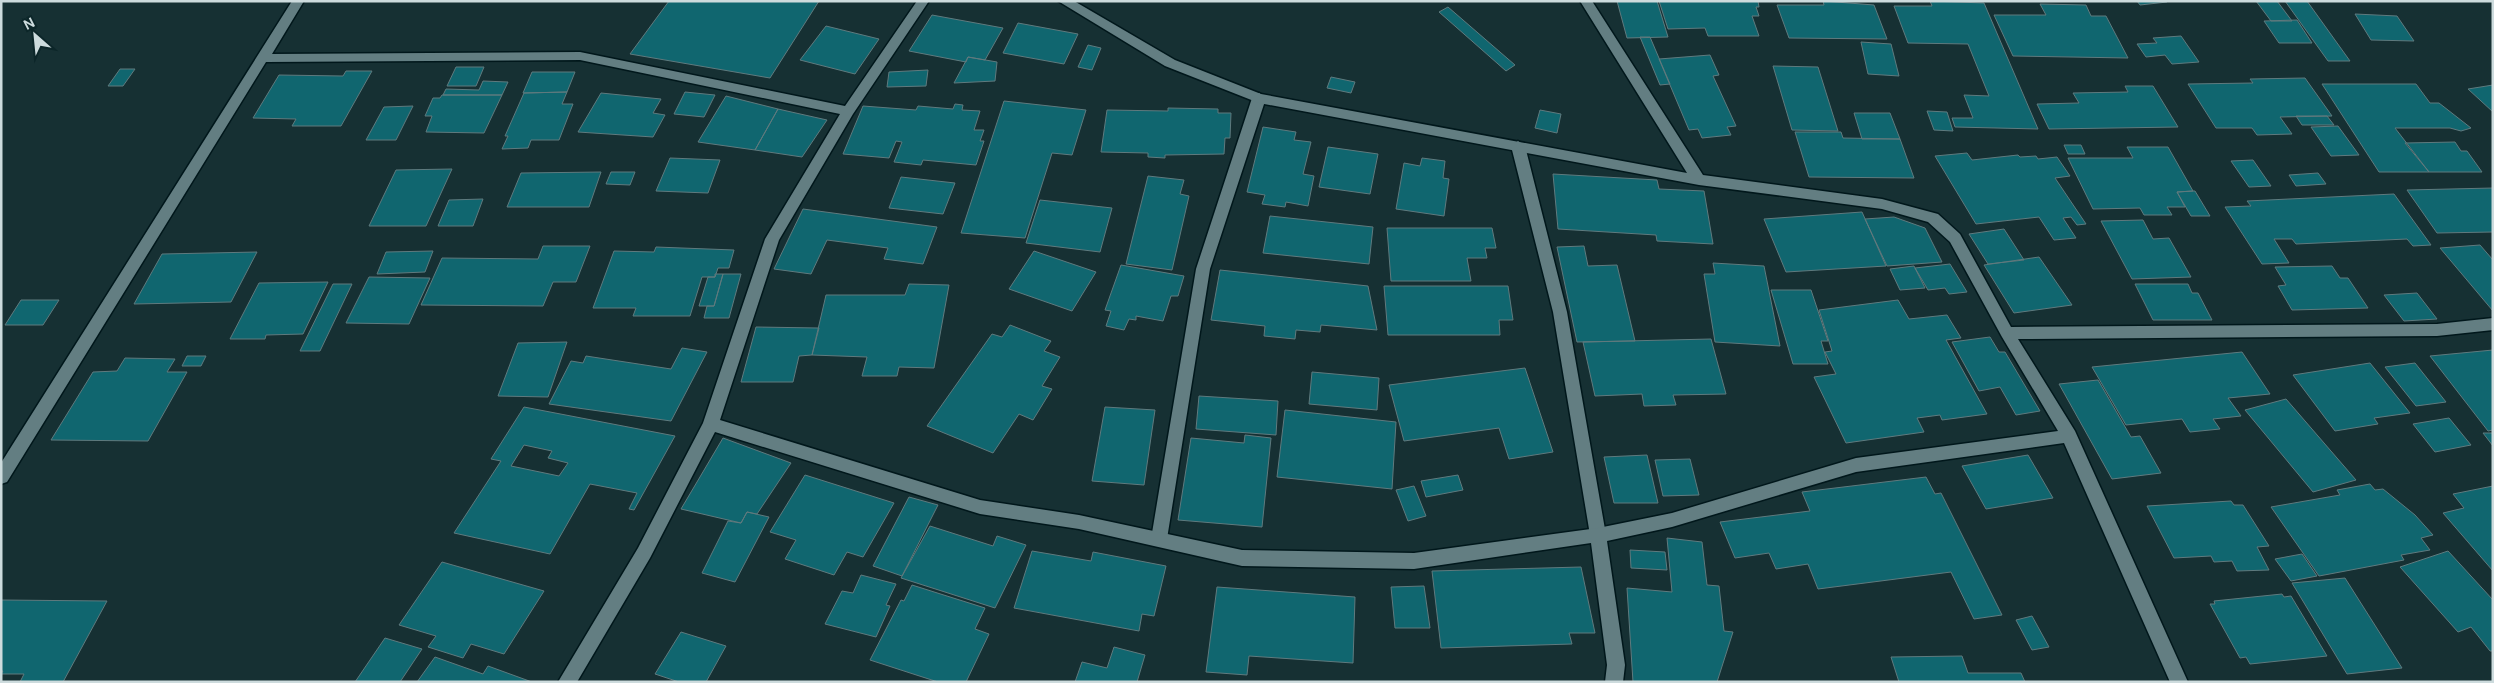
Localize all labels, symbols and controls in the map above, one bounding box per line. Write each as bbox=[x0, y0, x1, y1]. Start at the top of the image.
north arrow bbox=[10, 10, 60, 60]
text: N bbox=[20, 13, 38, 34]

